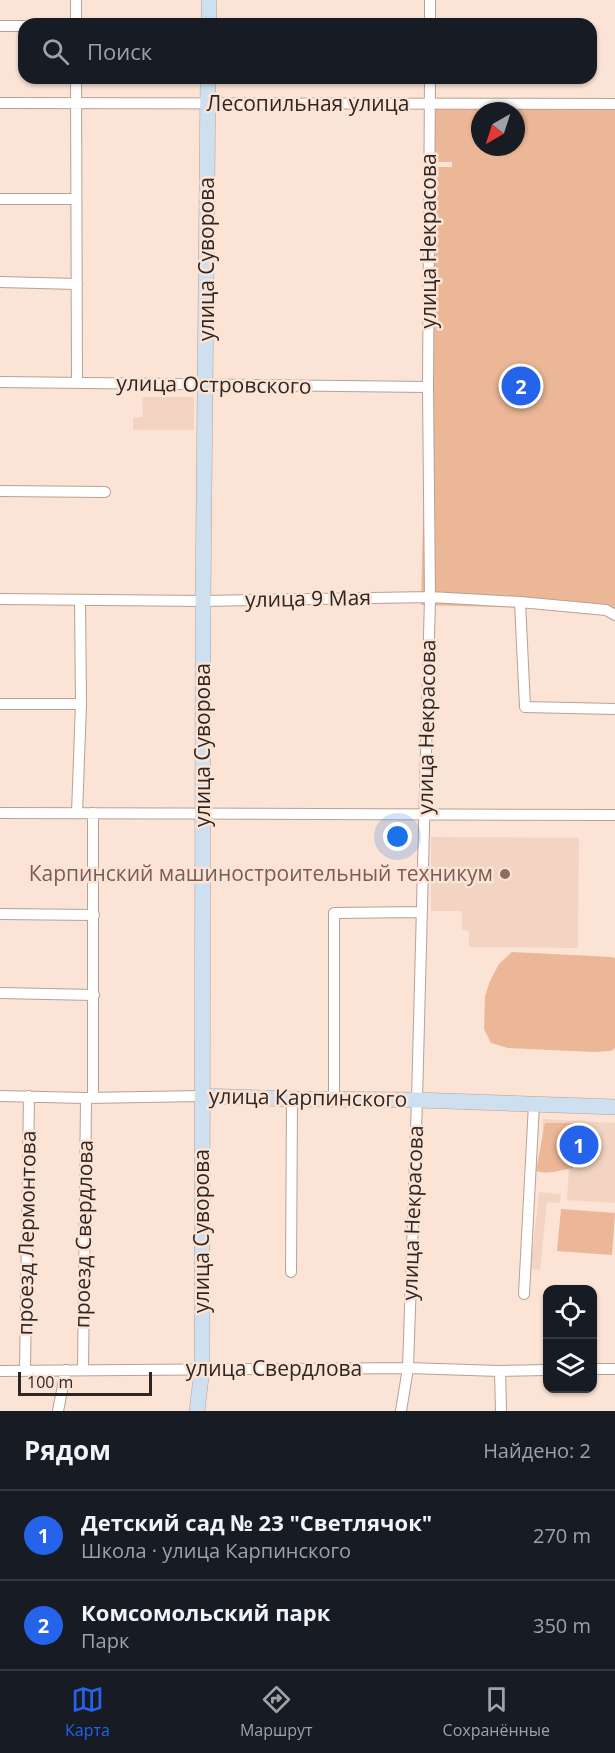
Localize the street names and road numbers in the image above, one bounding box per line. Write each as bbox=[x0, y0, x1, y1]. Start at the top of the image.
street label: Лесопильная улица bbox=[207, 89, 409, 117]
street label: улица Некрасова bbox=[414, 153, 442, 329]
street label: улица Суворова bbox=[192, 177, 220, 341]
street label: улица Островского bbox=[116, 368, 312, 400]
street label: улица 9 Мая bbox=[245, 583, 371, 613]
street label: улица Некрасова bbox=[410, 639, 442, 815]
street label: улица Суворова bbox=[188, 663, 216, 827]
street label: улица Карпинского bbox=[209, 1081, 407, 1113]
street label: улица Некрасова bbox=[395, 1125, 429, 1301]
street label: проезд Лермонтова bbox=[10, 1130, 42, 1336]
street label: проезд Свердлова bbox=[67, 1140, 99, 1328]
street label: улица Суворова bbox=[187, 1149, 215, 1313]
street label: улица Свердлова bbox=[186, 1354, 362, 1382]

